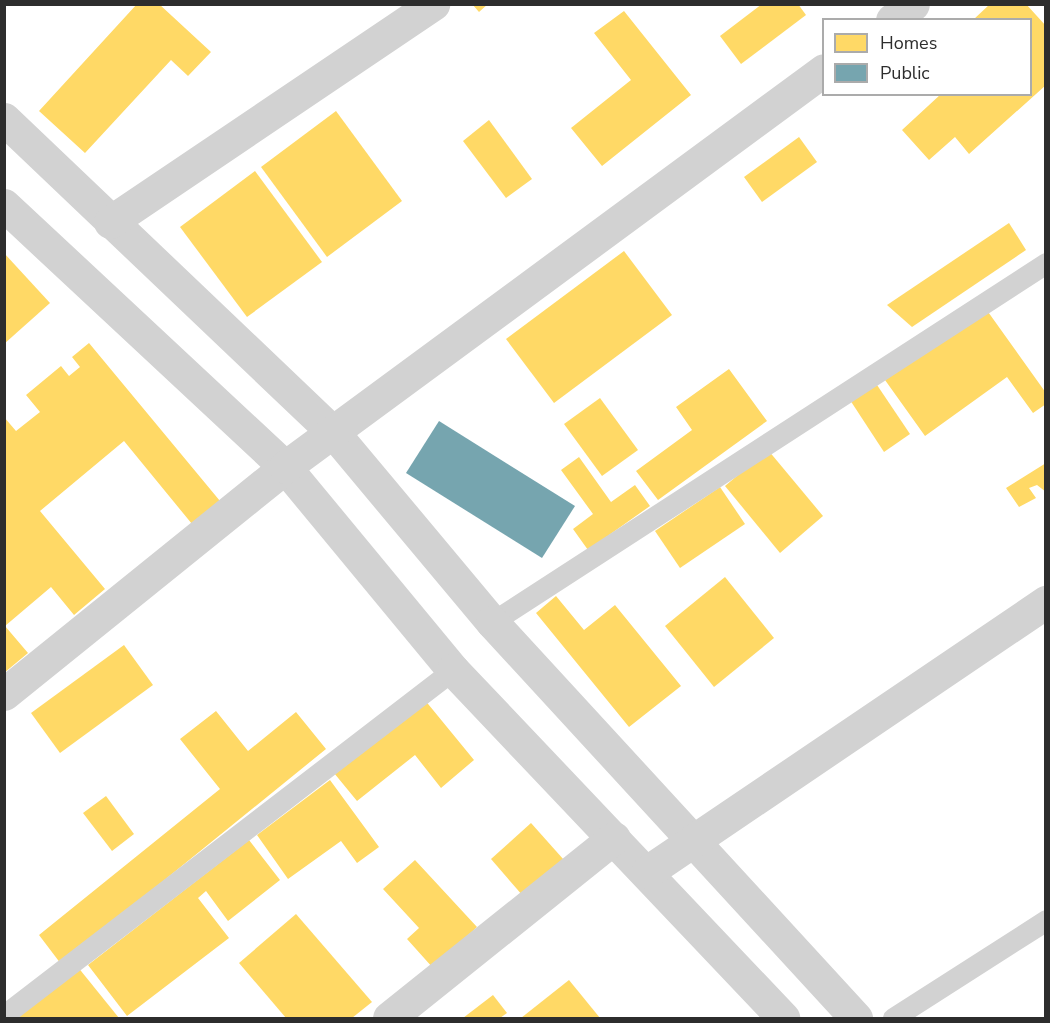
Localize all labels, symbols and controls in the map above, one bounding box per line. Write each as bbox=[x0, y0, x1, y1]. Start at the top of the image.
legend bbox=[822, 18, 1032, 96]
text: Homes bbox=[880, 31, 937, 55]
text: Public bbox=[880, 61, 930, 85]

